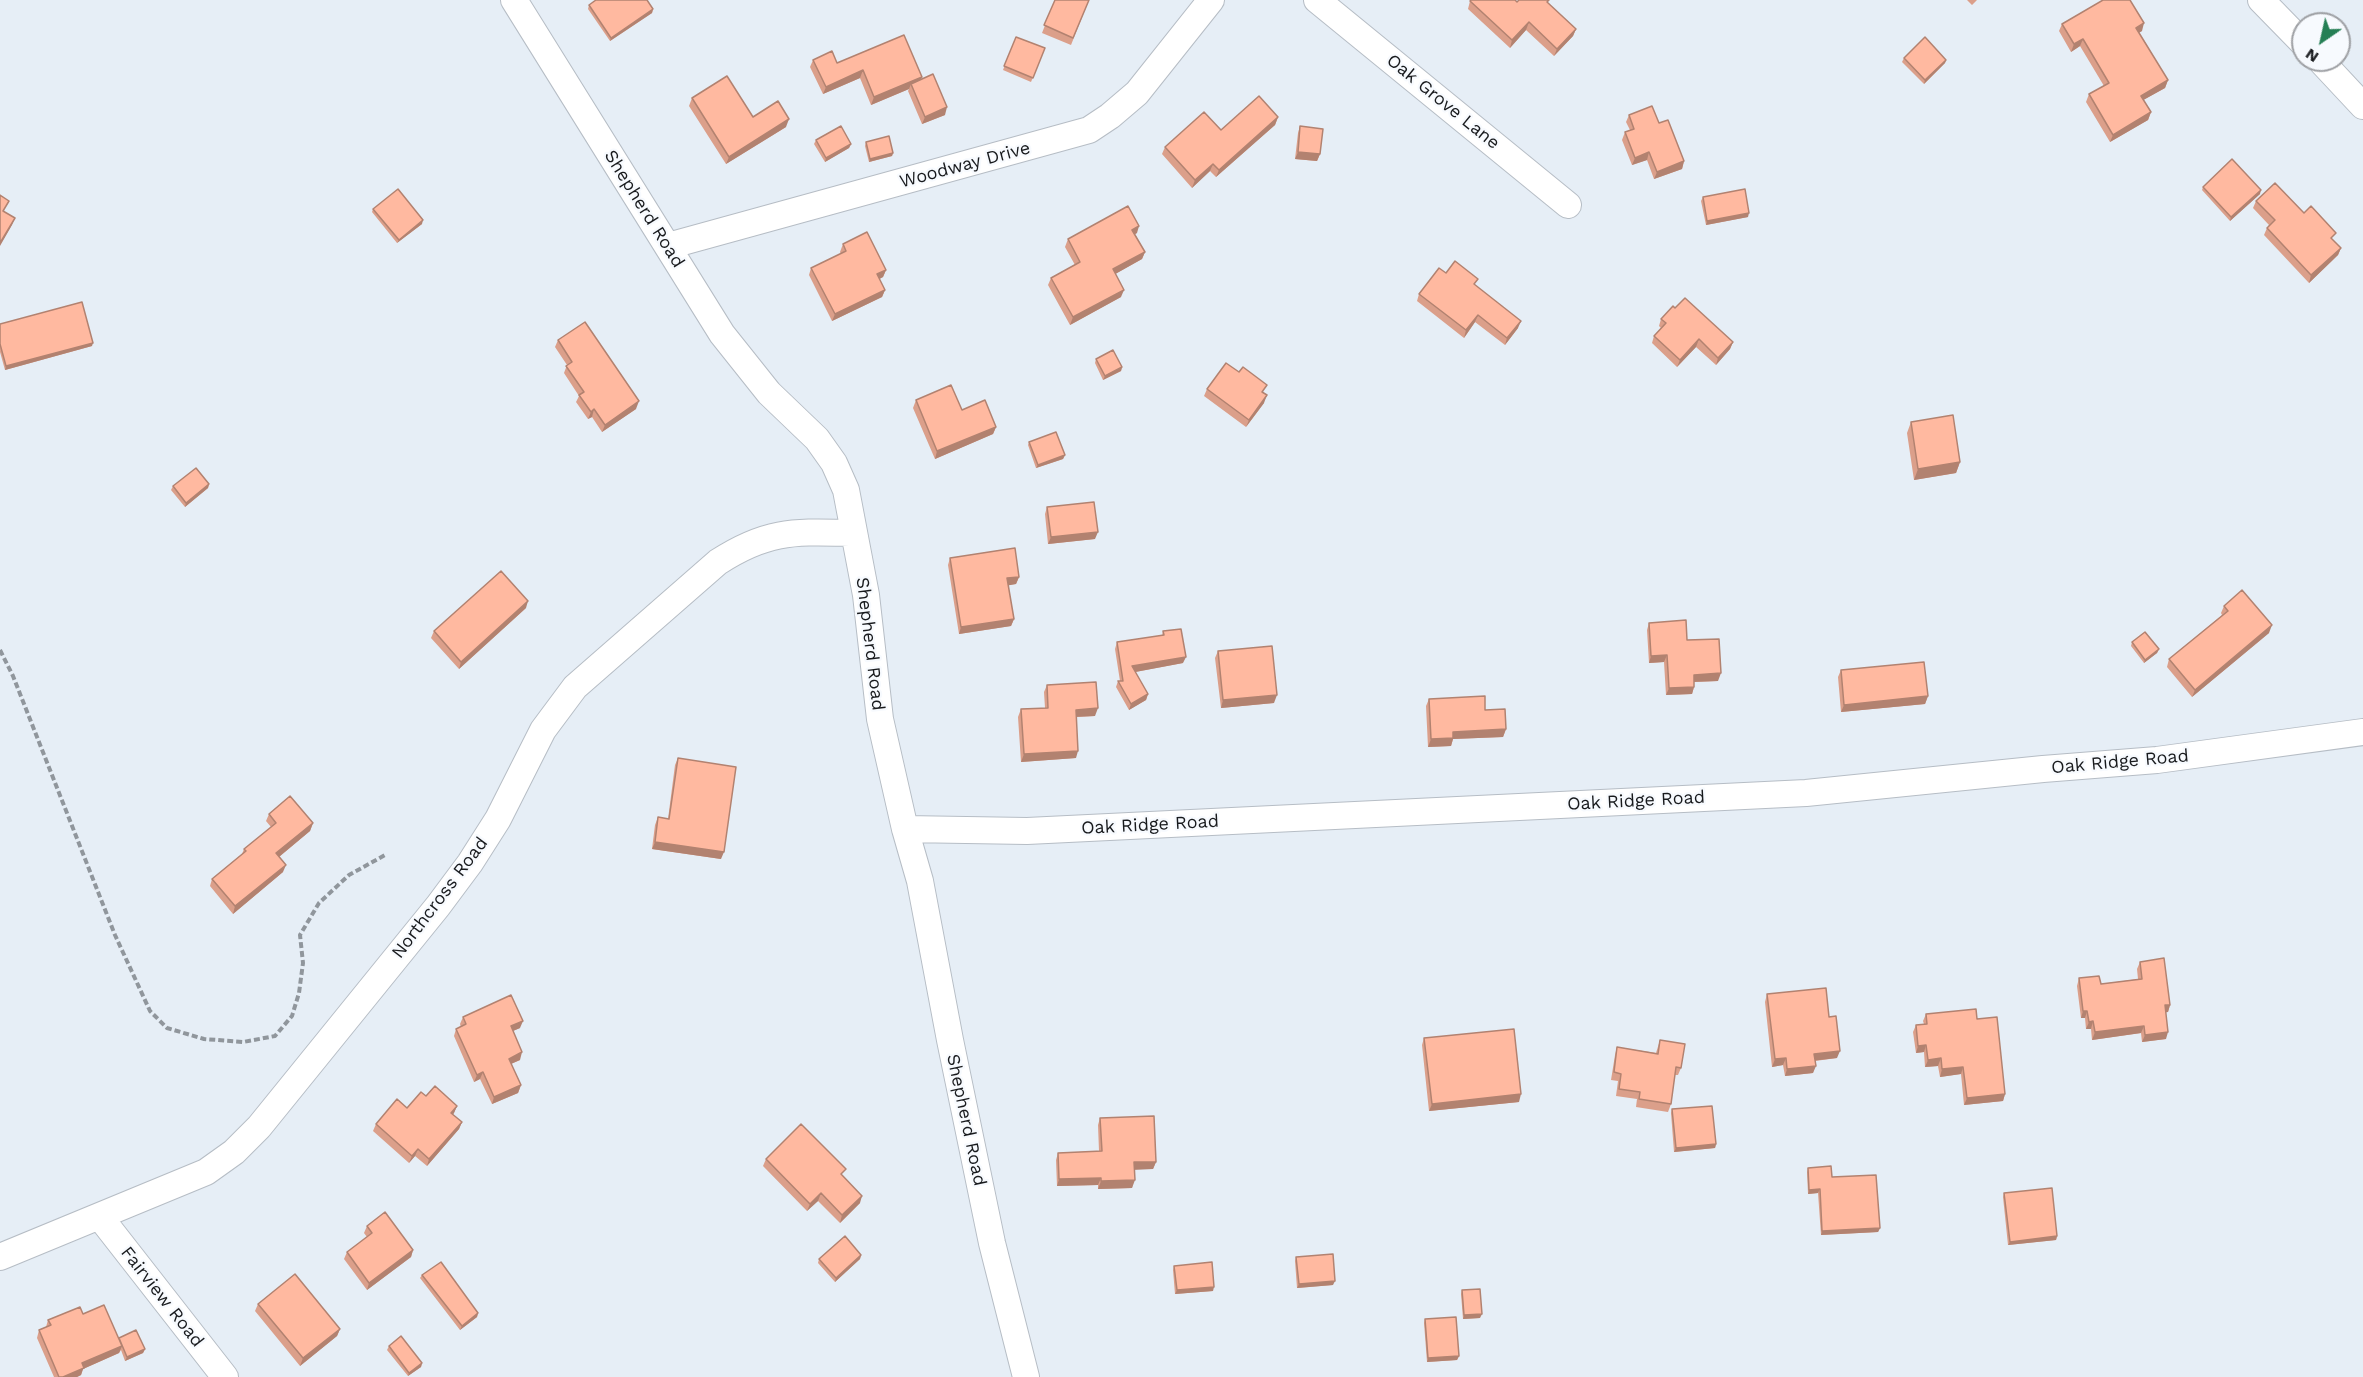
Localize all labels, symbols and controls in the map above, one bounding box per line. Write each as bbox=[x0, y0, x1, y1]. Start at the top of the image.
north arrow bbox=[2291, 12, 2351, 72]
text: N bbox=[2302, 44, 2322, 67]
street label: Oak Grove Lane bbox=[1382, 50, 1504, 154]
street label: Woodway Drive bbox=[897, 137, 1033, 193]
street label: Shepherd Road bbox=[599, 146, 689, 272]
street label: Shepherd Road bbox=[851, 576, 889, 712]
street label: Oak Ridge Road bbox=[2050, 745, 2190, 779]
street label: Oak Ridge Road bbox=[1567, 787, 1705, 815]
street label: Oak Ridge Road bbox=[1081, 811, 1219, 839]
street label: Northcross Road bbox=[387, 833, 493, 963]
street label: Shepherd Road bbox=[941, 1052, 991, 1188]
street label: Fairview Road bbox=[116, 1242, 208, 1352]

